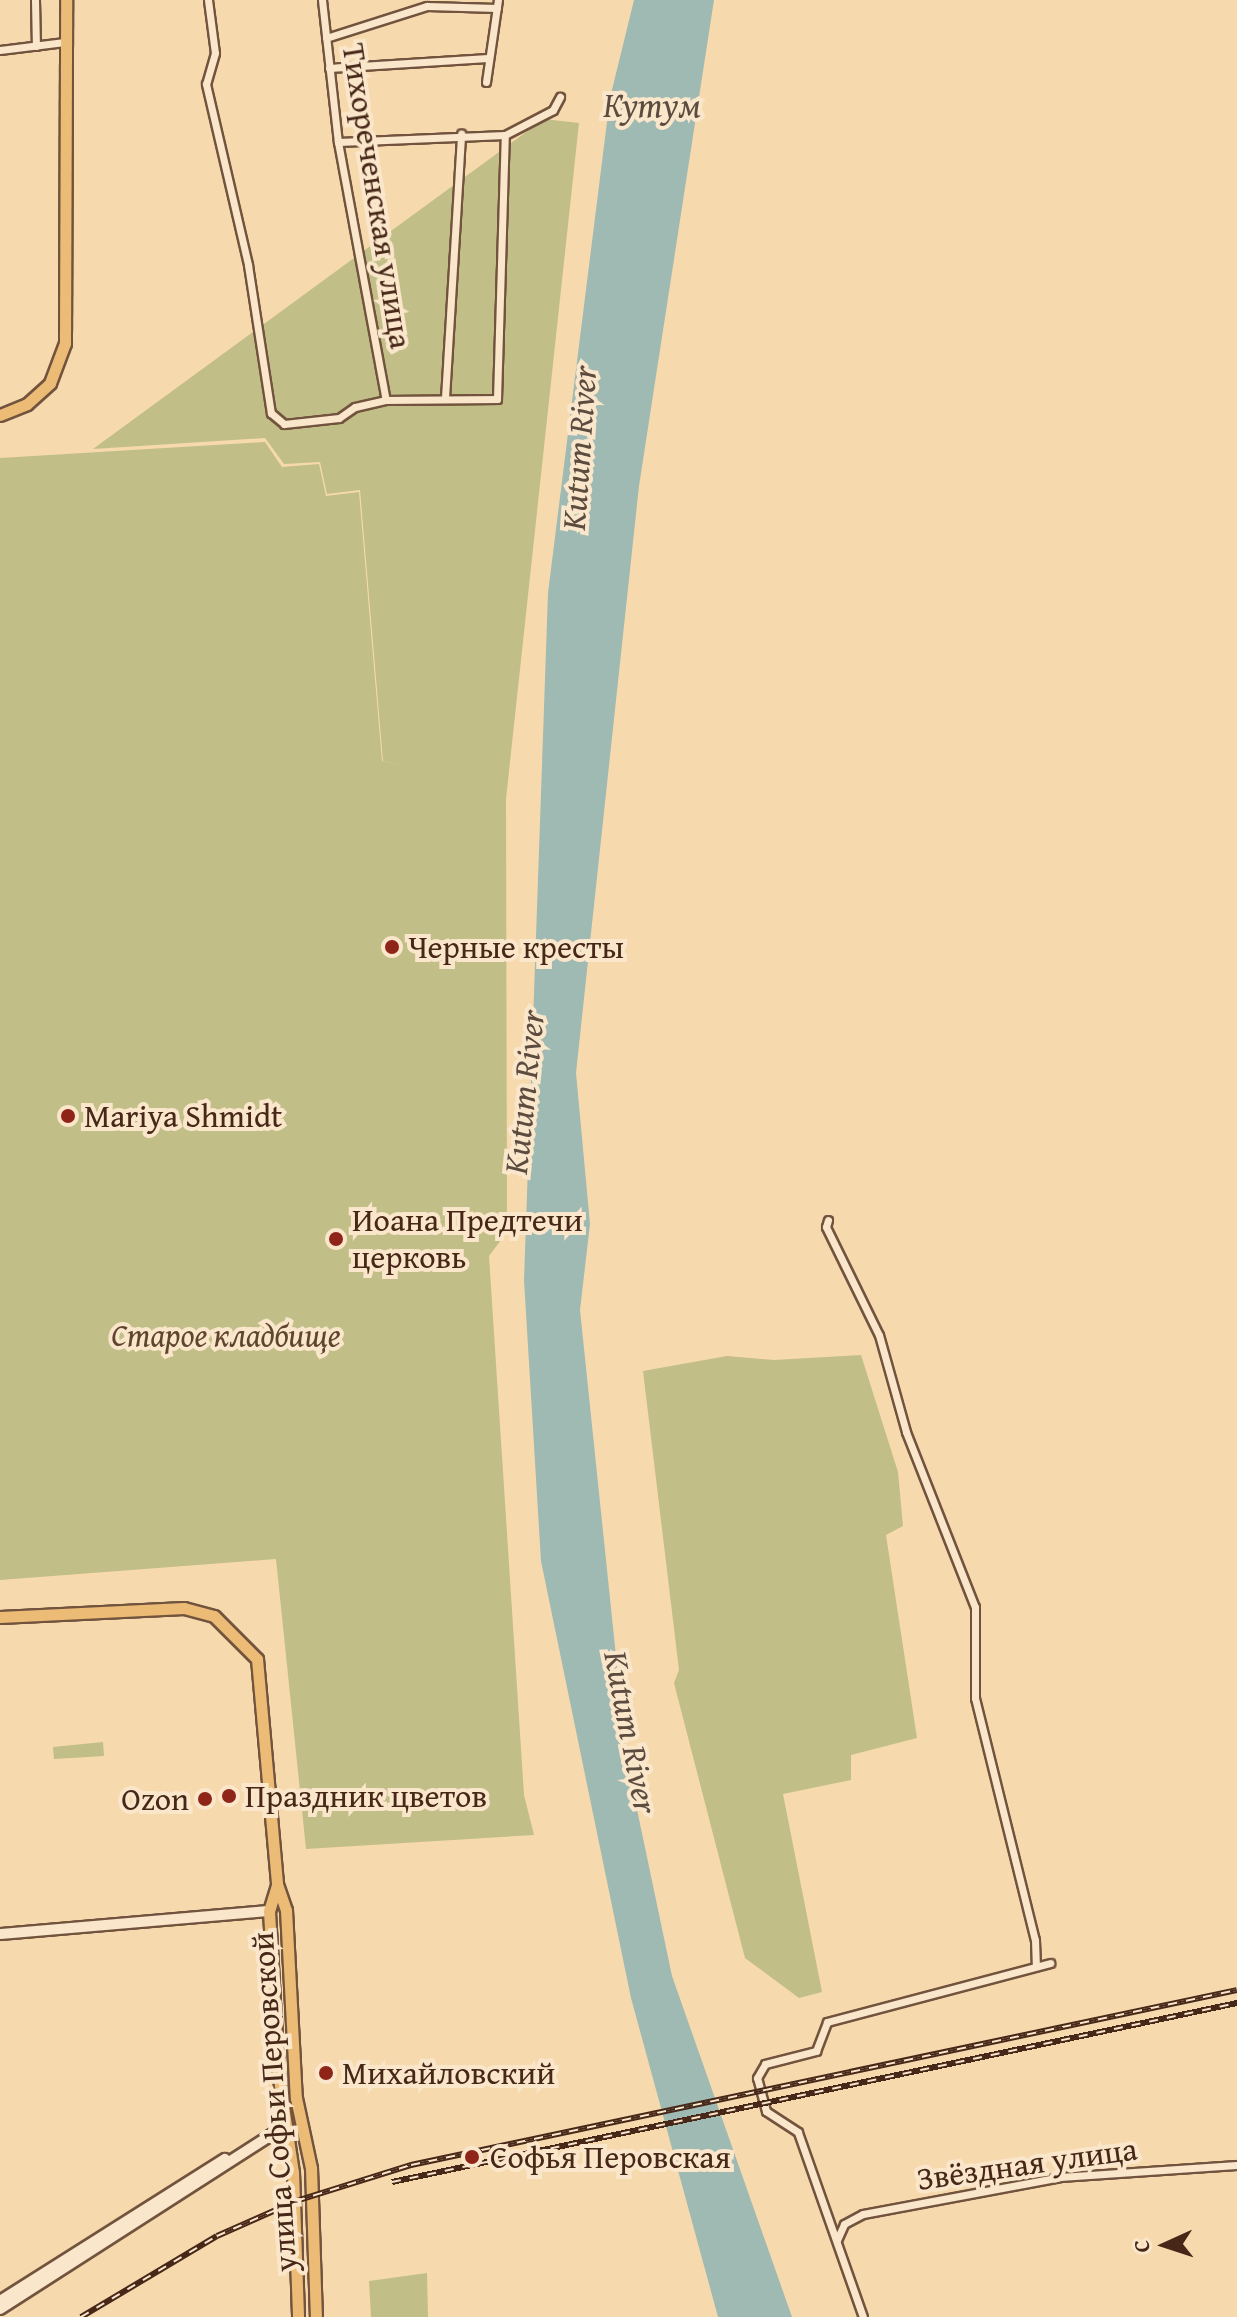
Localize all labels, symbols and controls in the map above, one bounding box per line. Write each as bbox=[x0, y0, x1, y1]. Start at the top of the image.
street label: Тихореченская улица bbox=[334, 41, 420, 351]
water label: Кутум bbox=[603, 85, 701, 125]
water label: Kutum River bbox=[552, 364, 604, 532]
place label: Черные кресты bbox=[408, 928, 624, 966]
marker: Черные кресты bbox=[383, 938, 401, 956]
water label: Kutum River bbox=[494, 1008, 552, 1176]
place label: Mariya Shmidt bbox=[84, 1097, 282, 1135]
marker: Mariya Shmidt bbox=[59, 1107, 77, 1125]
place label: Иоана Предтечи церковь bbox=[352, 1202, 583, 1277]
marker: Иоана Предтечи церковь bbox=[327, 1230, 345, 1248]
park label: Старое кладбище bbox=[111, 1316, 341, 1354]
water label: Kutum River bbox=[596, 1647, 668, 1817]
place label: Праздник цветов bbox=[245, 1777, 487, 1815]
place label: Ozon bbox=[121, 1780, 189, 1818]
marker: Праздник цветов bbox=[220, 1787, 238, 1805]
marker: Ozon bbox=[196, 1790, 214, 1808]
street label: улица Софьи Перовской bbox=[243, 1931, 305, 2273]
place label: Михайловский bbox=[342, 2054, 555, 2092]
marker: Михайловский bbox=[317, 2064, 335, 2082]
street label: Звёздная улица bbox=[914, 2130, 1140, 2198]
place label: Софья Перовская bbox=[490, 2138, 731, 2176]
marker: Софья Перовская bbox=[461, 2146, 483, 2168]
north arrow bbox=[1125, 2205, 1205, 2285]
text: С bbox=[1125, 2239, 1157, 2253]

